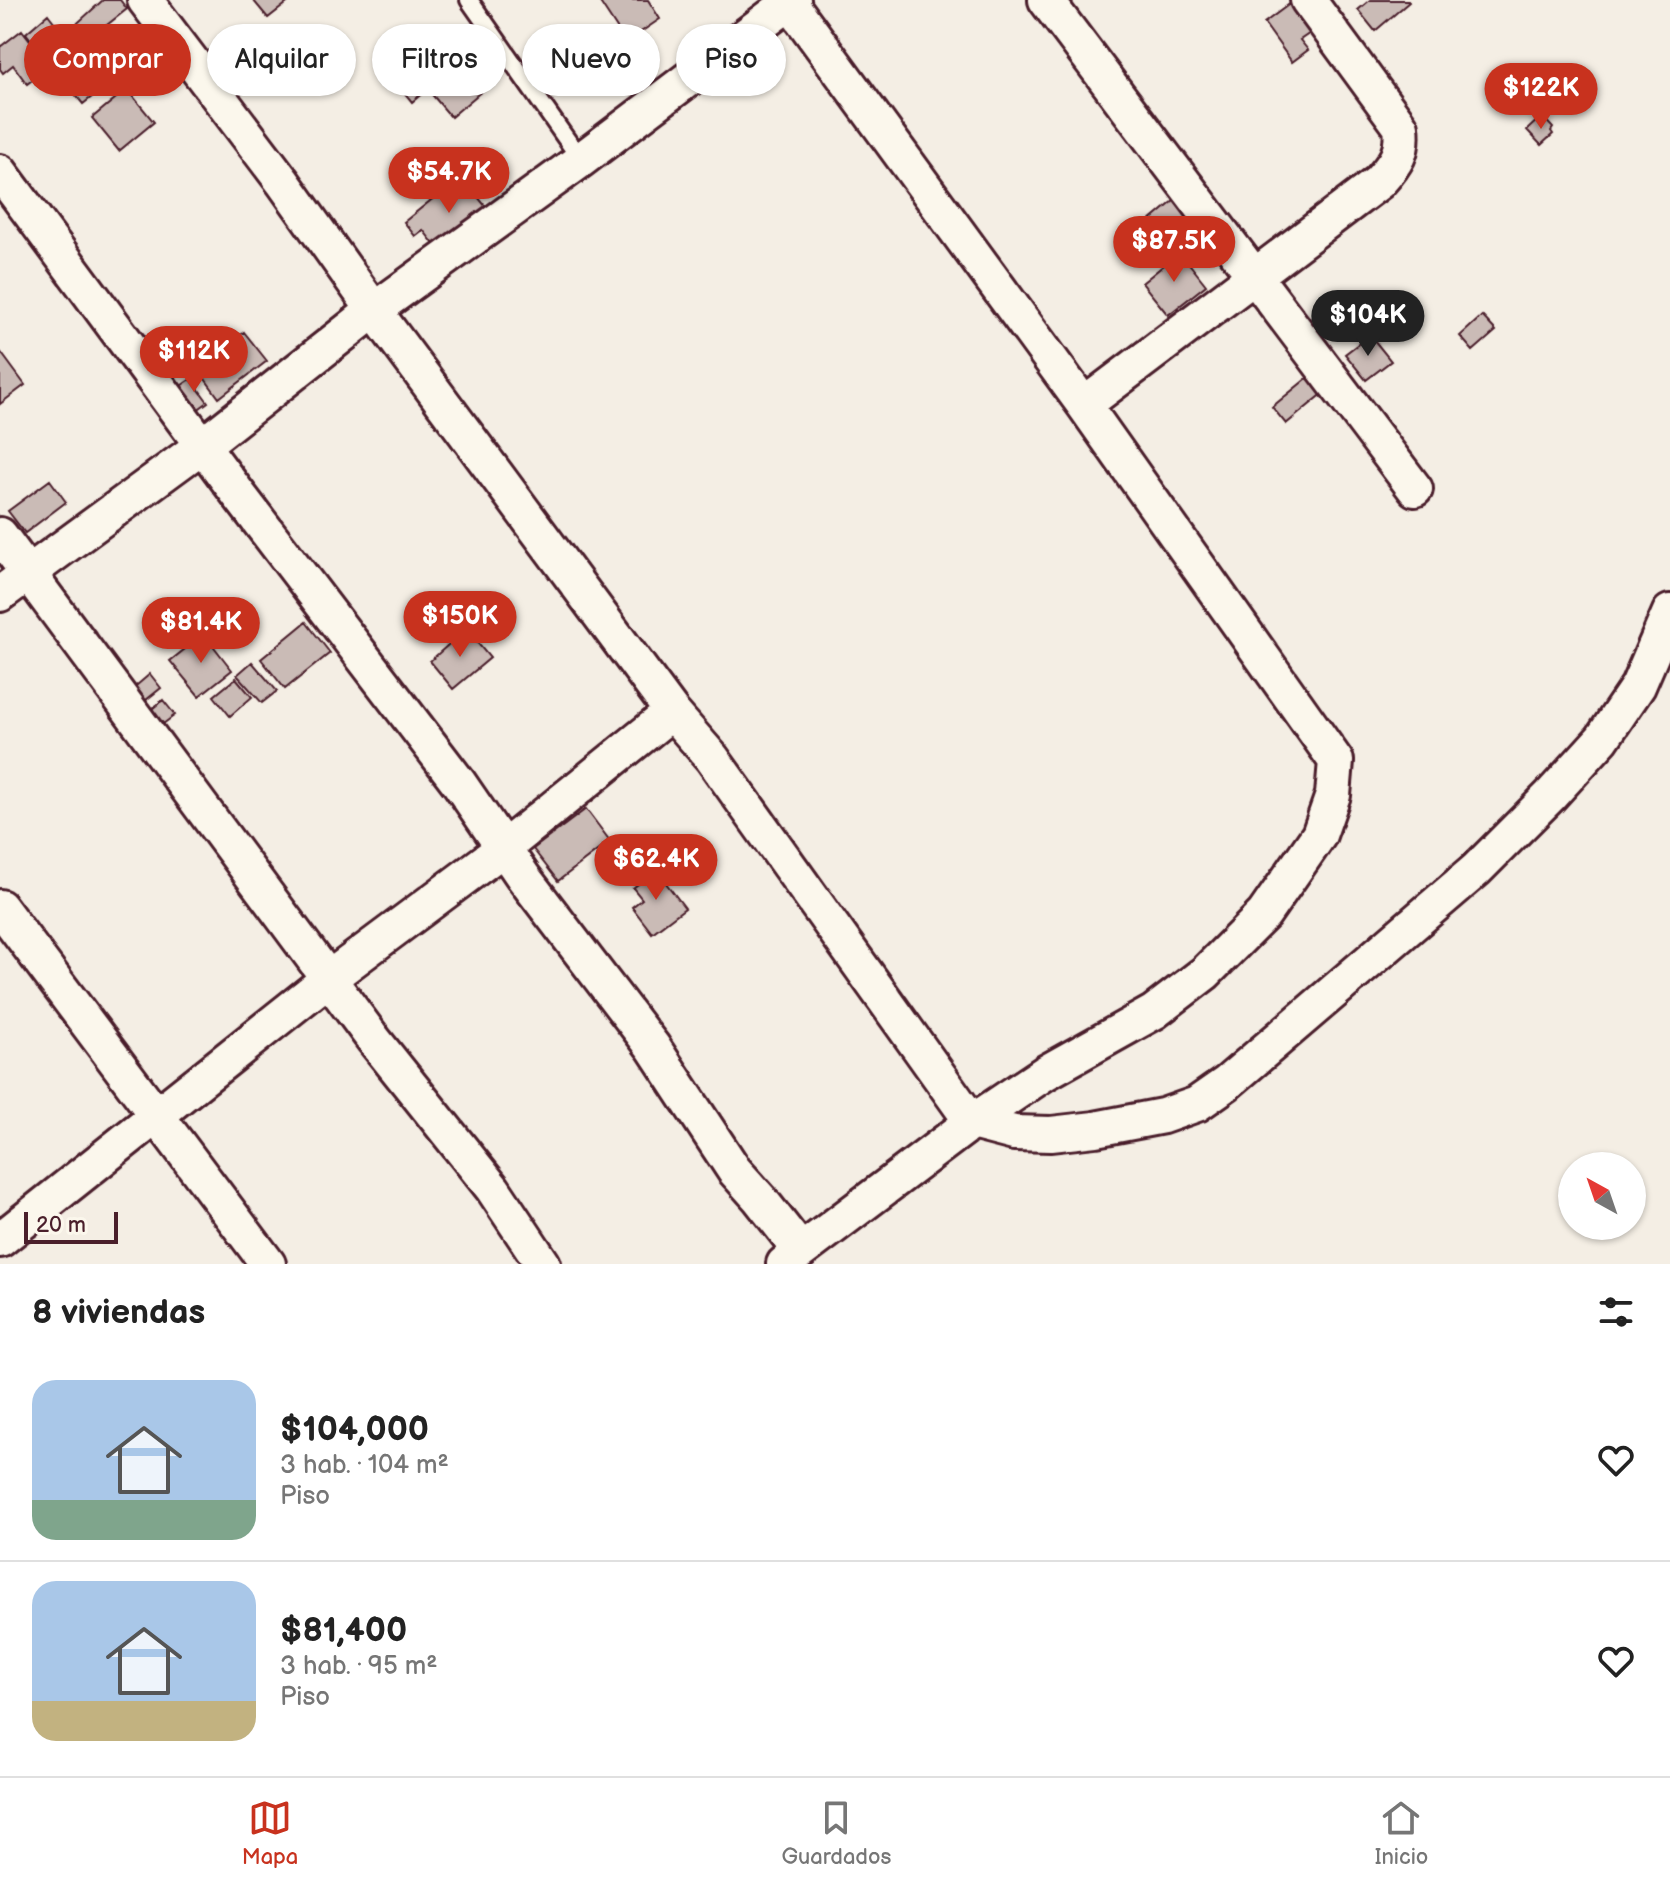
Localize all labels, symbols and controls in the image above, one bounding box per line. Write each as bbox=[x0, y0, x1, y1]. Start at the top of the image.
chip: Comprar bbox=[24, 24, 191, 96]
chip: Alquilar bbox=[207, 24, 356, 96]
chip: Filtros bbox=[372, 24, 506, 96]
chip: Nuevo bbox=[522, 24, 660, 96]
chip: Piso bbox=[676, 24, 786, 96]
pin: $122K bbox=[1485, 63, 1597, 131]
text: $122K bbox=[1503, 73, 1579, 104]
pin: $54.7K bbox=[384, 147, 514, 215]
text: $54.7K bbox=[406, 157, 492, 188]
pin: $87.5K bbox=[1109, 216, 1239, 284]
text: $87.5K bbox=[1131, 226, 1217, 257]
pin: $104K bbox=[1312, 290, 1424, 358]
text: $104K bbox=[1329, 300, 1407, 331]
pin: $112K bbox=[138, 326, 250, 394]
text: $112K bbox=[158, 336, 230, 367]
pin: $150K bbox=[404, 591, 516, 659]
pin: $81.4K bbox=[136, 597, 266, 665]
text: $150K bbox=[422, 601, 498, 632]
text: $81.4K bbox=[160, 607, 242, 638]
pin: $62.4K bbox=[591, 834, 721, 902]
text: $62.4K bbox=[612, 844, 700, 875]
north arrow bbox=[1558, 1152, 1646, 1240]
map controls bbox=[1558, 1152, 1646, 1240]
scale bar bbox=[24, 1208, 118, 1244]
text: 20 m bbox=[36, 1212, 86, 1239]
icon: filters bbox=[1594, 1290, 1638, 1334]
text: 8 viviendas bbox=[32, 1292, 205, 1333]
text: $104,000 bbox=[280, 1409, 429, 1450]
icon: home bbox=[96, 1412, 192, 1508]
icon: heart bbox=[1594, 1438, 1638, 1482]
text: 3 hab. · 104 m² bbox=[280, 1450, 449, 1481]
text: Piso bbox=[280, 1481, 330, 1512]
text: $81,400 bbox=[280, 1610, 407, 1651]
icon: home bbox=[96, 1613, 192, 1709]
icon: heart bbox=[1594, 1639, 1638, 1683]
text: 3 hab. · 95 m² bbox=[280, 1651, 438, 1682]
text: Piso bbox=[280, 1682, 330, 1713]
tab: Mapa bbox=[242, 1796, 298, 1871]
tab: Guardados bbox=[782, 1796, 891, 1871]
tab: Inicio bbox=[1375, 1796, 1428, 1871]

